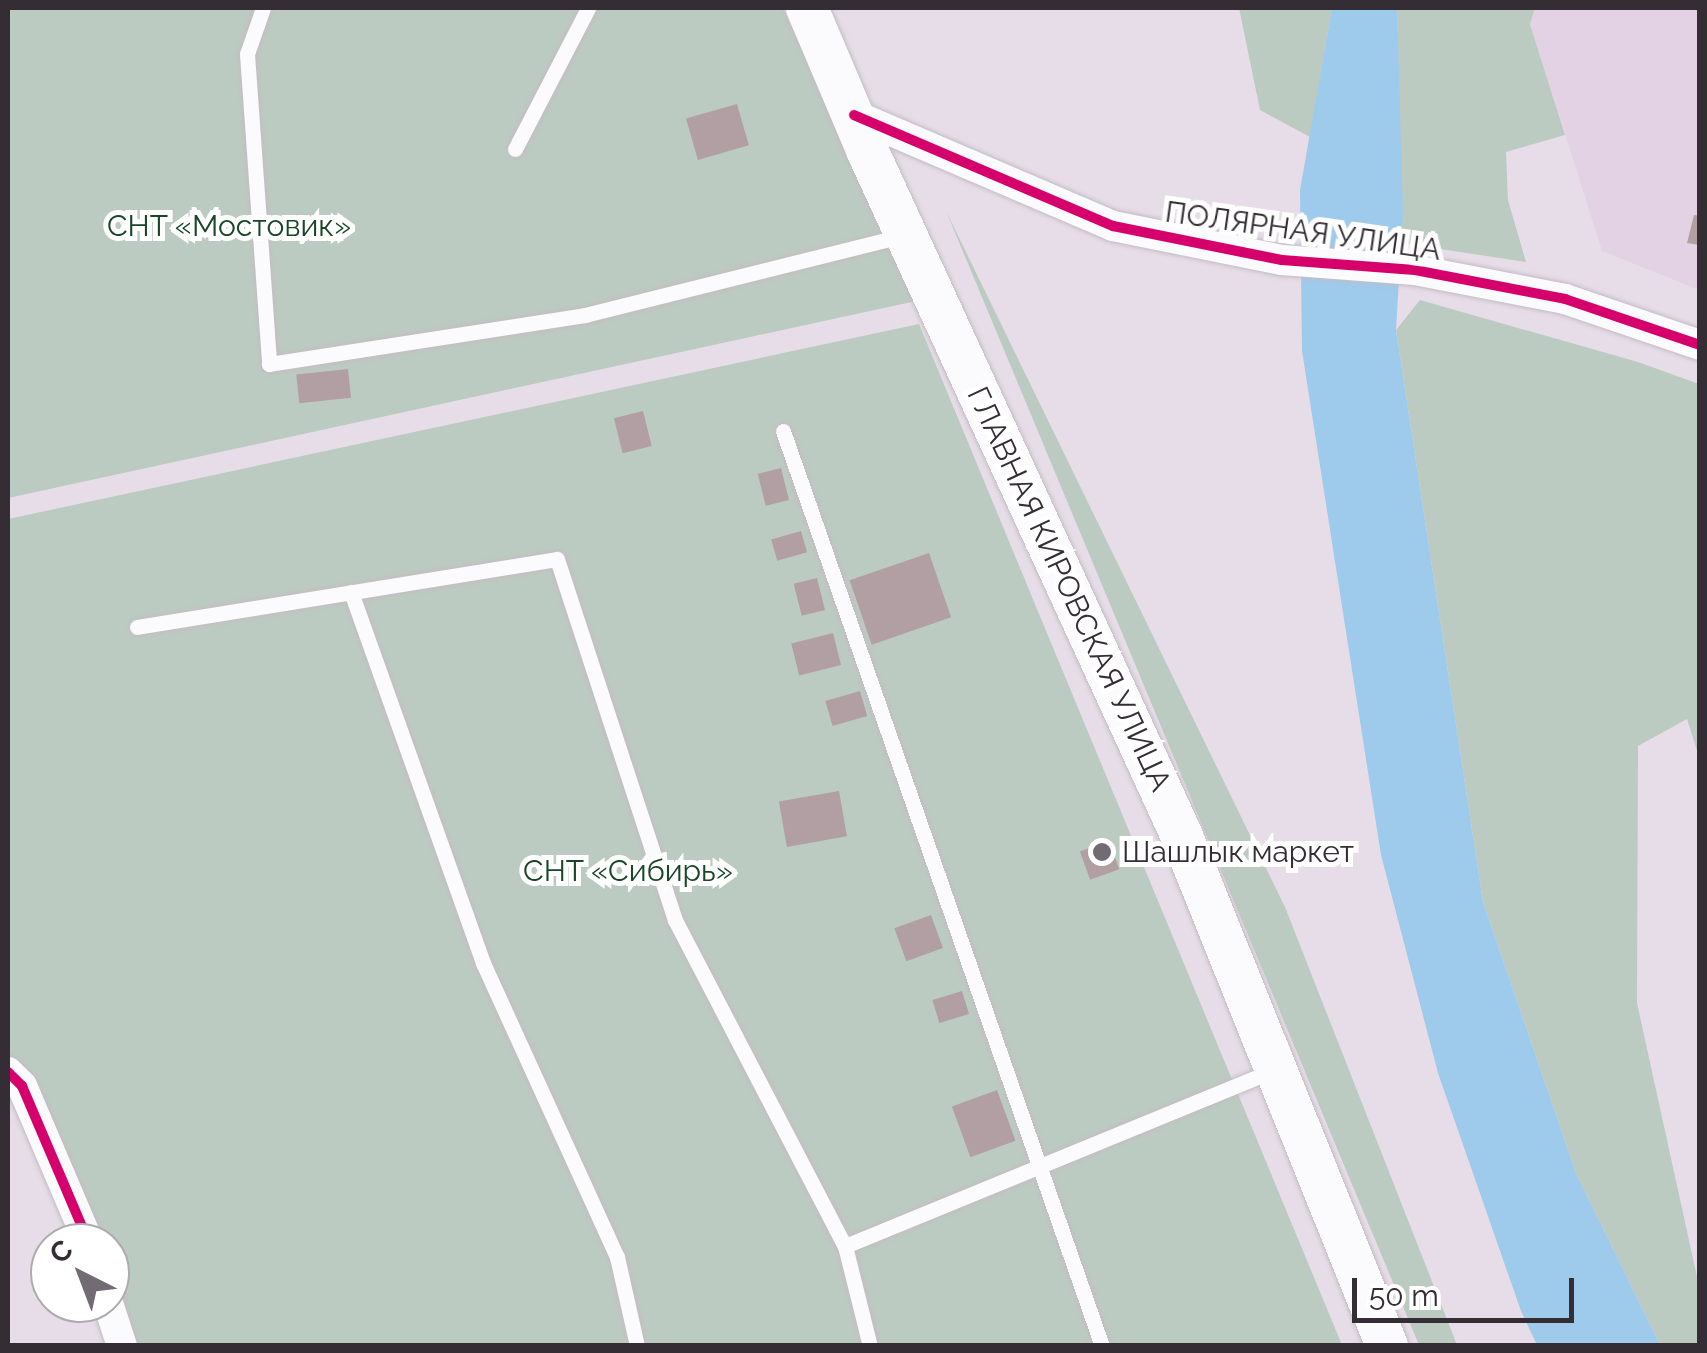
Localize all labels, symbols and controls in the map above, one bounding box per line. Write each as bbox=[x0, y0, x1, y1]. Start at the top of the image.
street label: ПОЛЯРНАЯ УЛИЦА bbox=[1163, 194, 1443, 268]
park label: СНТ «Мостовик» bbox=[106, 208, 352, 244]
street label: ГЛАВНАЯ КИРОВСКАЯ УЛИЦА bbox=[959, 381, 1179, 797]
place label: Шашлык маркет bbox=[1122, 834, 1354, 870]
marker: Шашлык маркет bbox=[1091, 841, 1113, 863]
park label: СНТ «Сибирь» bbox=[523, 853, 733, 889]
north arrow bbox=[30, 1223, 130, 1323]
text: С bbox=[43, 1233, 79, 1271]
scale bar bbox=[1357, 1258, 1580, 1320]
text: 50 m bbox=[1369, 1278, 1439, 1313]

